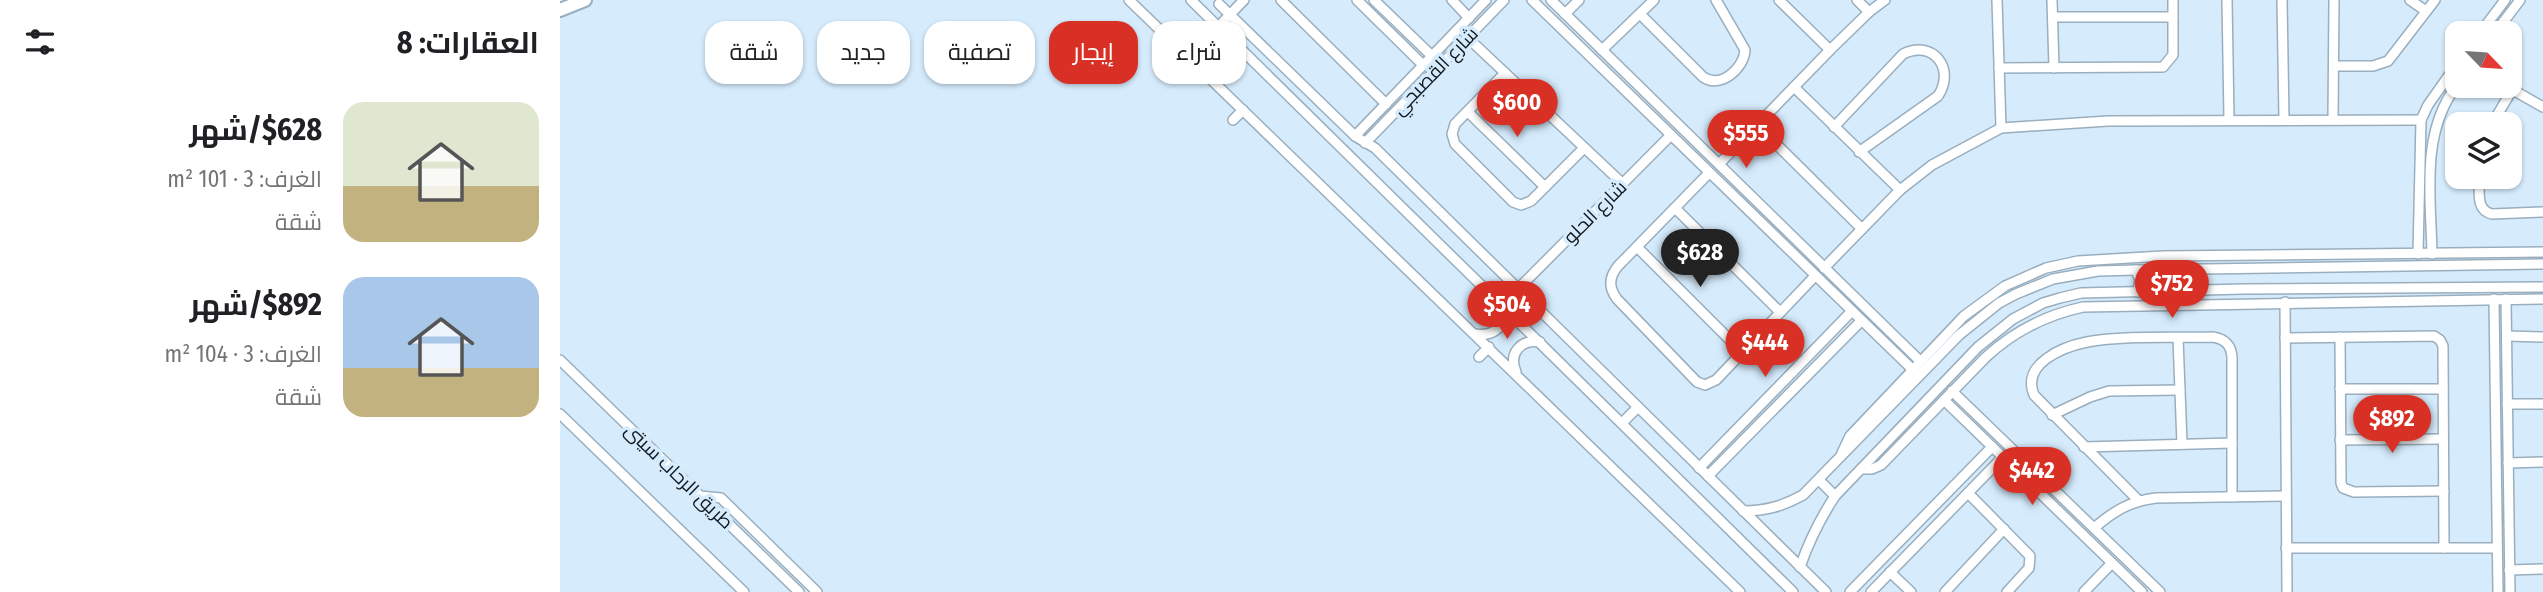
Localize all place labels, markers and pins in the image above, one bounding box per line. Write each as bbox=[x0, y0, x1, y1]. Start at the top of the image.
pin: $600 bbox=[1476, 80, 1558, 139]
pin: $555 bbox=[1705, 110, 1787, 170]
pin: $628 bbox=[1659, 230, 1741, 289]
pin: $752 bbox=[2131, 260, 2213, 320]
pin: $504 bbox=[1466, 282, 1548, 341]
pin: $444 bbox=[1724, 320, 1806, 379]
pin: $892 bbox=[2351, 396, 2433, 455]
pin: $442 bbox=[1991, 448, 2073, 507]

